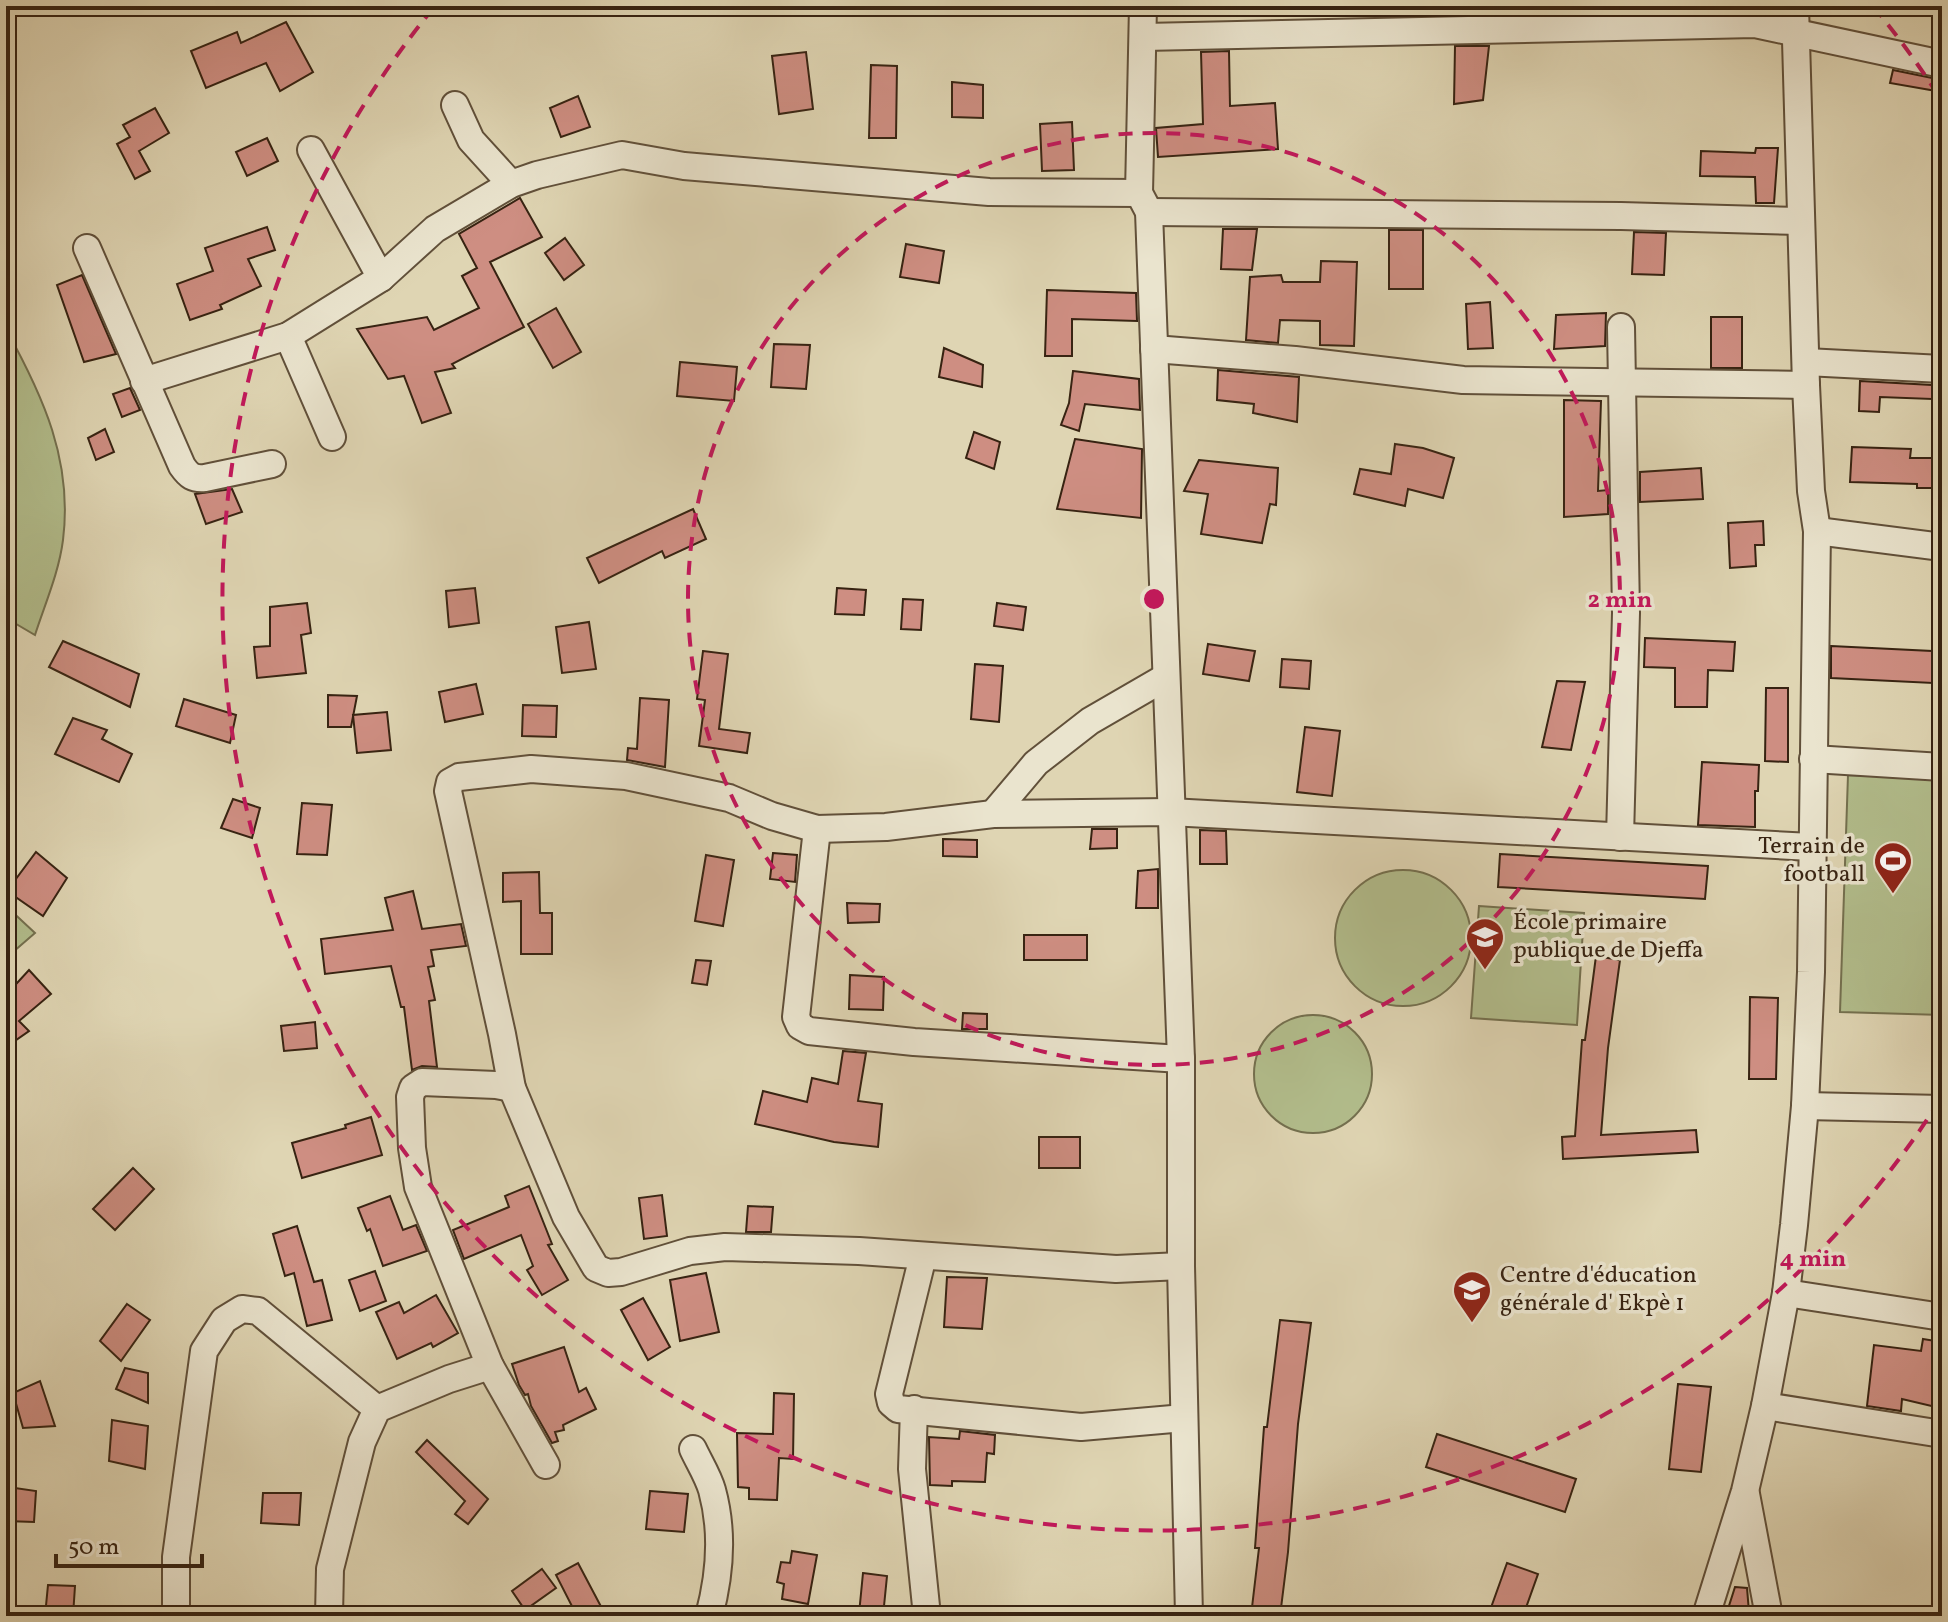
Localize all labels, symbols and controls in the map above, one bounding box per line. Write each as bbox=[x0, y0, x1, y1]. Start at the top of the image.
text: 2 min bbox=[1588, 584, 1653, 618]
centre of rings bbox=[1140, 585, 1168, 613]
place label: Terrain de football bbox=[1758, 830, 1865, 892]
sports icon: Terrain de football bbox=[1872, 840, 1914, 895]
place label: École primaire publique de Djeffa bbox=[1513, 906, 1704, 968]
school or university icon: École primaire publique de Djeffa bbox=[1464, 916, 1506, 971]
text: 4 min bbox=[1780, 1243, 1847, 1277]
place label: Centre d'éducation générale d' Ekpè 1 bbox=[1500, 1259, 1697, 1321]
school or university icon: Centre d'éducation générale d' Ekpè 1 bbox=[1451, 1269, 1493, 1324]
scale bar bbox=[56, 1518, 202, 1568]
text: 50 m bbox=[68, 1531, 120, 1565]

